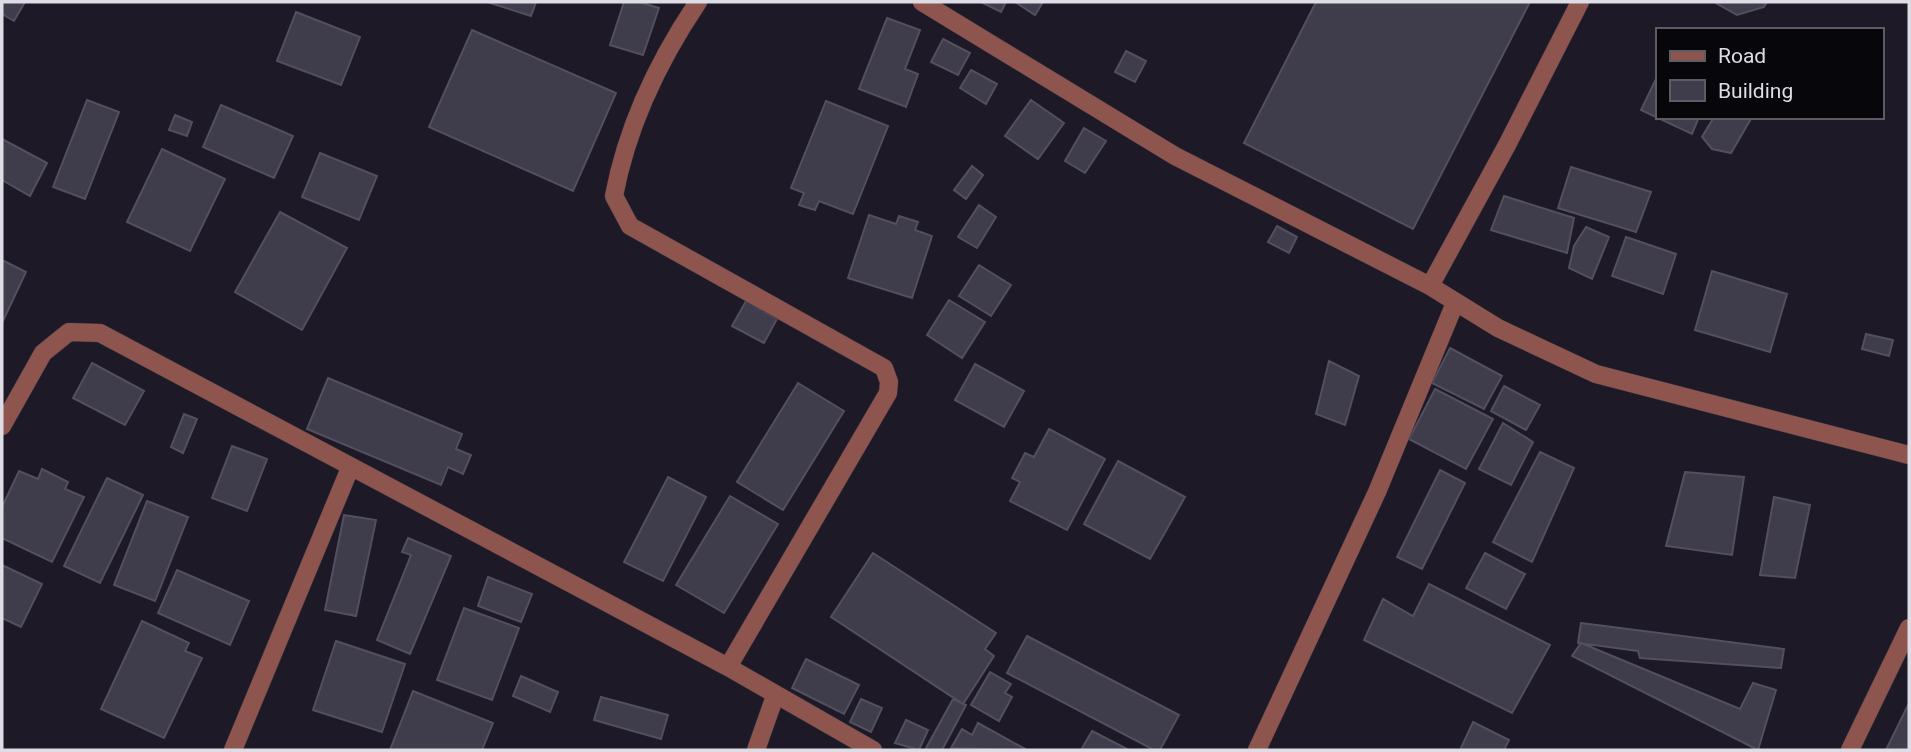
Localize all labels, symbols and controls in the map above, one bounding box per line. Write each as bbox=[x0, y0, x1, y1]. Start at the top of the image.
legend bbox=[1656, 28, 1883, 119]
text: Road bbox=[1718, 44, 1766, 68]
text: Building bbox=[1718, 79, 1793, 103]

